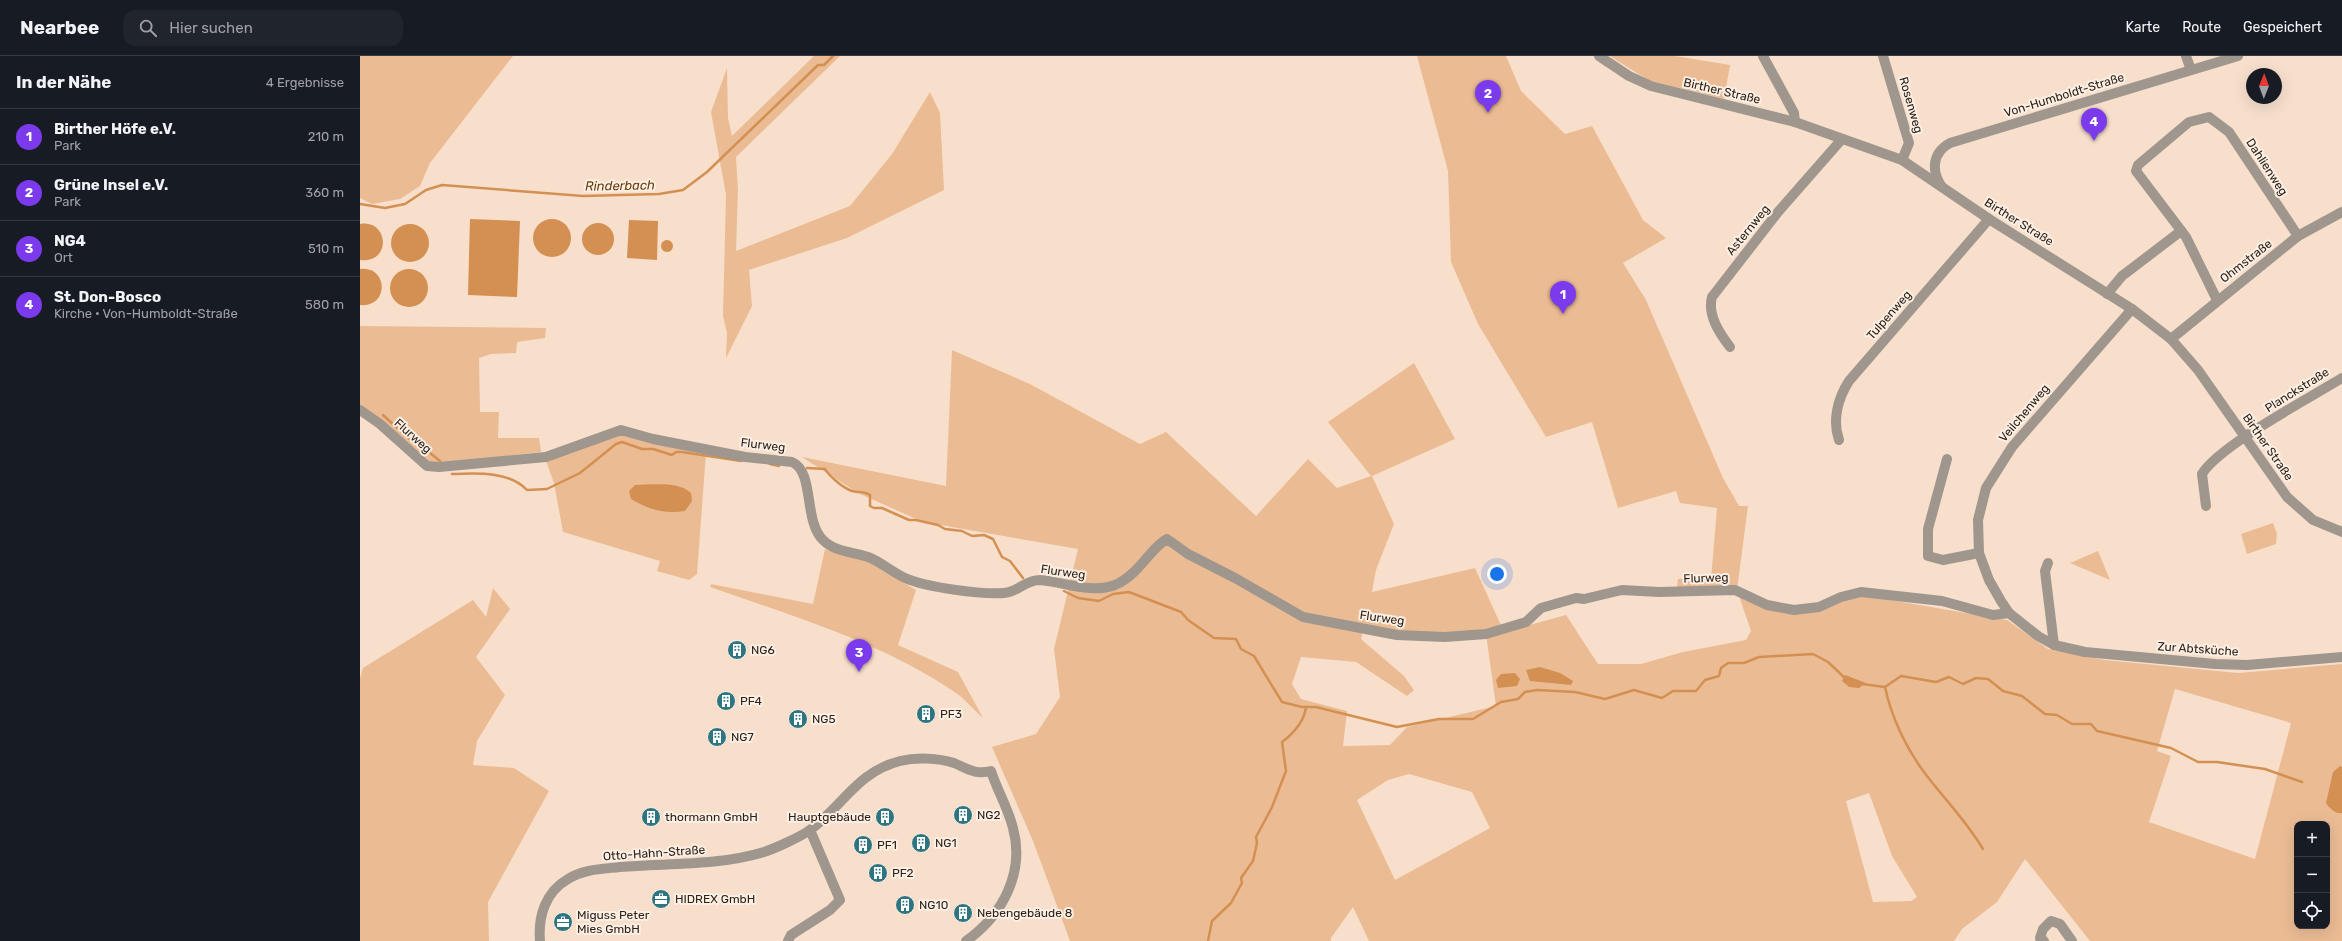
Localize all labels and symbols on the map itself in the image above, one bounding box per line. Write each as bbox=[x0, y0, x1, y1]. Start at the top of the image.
north arrow bbox=[2246, 68, 2282, 104]
street label: Von-Humboldt-Straße bbox=[2002, 70, 2126, 120]
street label: Birther Straße bbox=[1682, 75, 1762, 107]
street label: Rosenweg bbox=[1896, 75, 1926, 135]
pin: 2 bbox=[1475, 80, 1501, 113]
pin: 4 bbox=[2081, 108, 2107, 141]
street label: Dahlienweg bbox=[2243, 136, 2291, 198]
water label: Rinderbach bbox=[585, 177, 655, 194]
street label: Birther Straße bbox=[1982, 195, 2056, 249]
street label: Asternweg bbox=[1723, 202, 1773, 258]
street label: Ohmstraße bbox=[2217, 236, 2275, 286]
pin: 1 bbox=[1550, 281, 1576, 314]
street label: Tulpenweg bbox=[1864, 288, 1914, 342]
street label: Planckstraße bbox=[2262, 365, 2332, 415]
street label: Veilchenweg bbox=[1996, 381, 2052, 445]
street label: Birther Straße bbox=[2240, 411, 2296, 483]
street label: Flurweg bbox=[392, 416, 434, 456]
street label: Flurweg bbox=[740, 435, 786, 455]
street label: Flurweg bbox=[1040, 562, 1086, 582]
your location bbox=[1487, 564, 1507, 584]
street label: Flurweg bbox=[1683, 570, 1729, 586]
street label: Flurweg bbox=[1359, 608, 1405, 628]
building icon: NG6 bbox=[726, 639, 748, 661]
pin: 3 bbox=[846, 639, 872, 672]
street label: Zur Abtsküche bbox=[2157, 639, 2239, 659]
place label: NG6 bbox=[751, 643, 775, 657]
building icon: PF4 bbox=[715, 690, 737, 712]
place label: PF4 bbox=[740, 694, 763, 708]
building icon: PF3 bbox=[915, 703, 937, 725]
place label: PF3 bbox=[940, 707, 962, 721]
building icon: NG5 bbox=[787, 708, 809, 730]
place label: NG5 bbox=[812, 712, 836, 726]
building icon: NG7 bbox=[706, 726, 728, 748]
place label: NG7 bbox=[731, 730, 754, 744]
building icon: NG2 bbox=[952, 804, 974, 826]
building icon: thormann GmbH bbox=[640, 806, 662, 828]
building icon: Hauptgebäude bbox=[874, 806, 896, 828]
place label: NG2 bbox=[977, 808, 1001, 822]
place label: thormann GmbH bbox=[665, 810, 758, 824]
place label: Hauptgebäude bbox=[788, 810, 871, 824]
building icon: NG1 bbox=[910, 832, 932, 854]
building icon: PF1 bbox=[852, 834, 874, 856]
place label: NG1 bbox=[935, 836, 957, 850]
place label: PF1 bbox=[877, 838, 897, 852]
street label: Otto-Hahn-Straße bbox=[602, 842, 706, 864]
building icon: PF2 bbox=[867, 862, 889, 884]
place label: PF2 bbox=[892, 866, 914, 880]
office icon: HIDREX GmbH bbox=[650, 888, 672, 910]
place label: HIDREX GmbH bbox=[675, 892, 755, 906]
building icon: NG10 bbox=[894, 894, 916, 916]
place label: NG10 bbox=[919, 898, 948, 912]
building icon: Nebengebäude 8 bbox=[952, 902, 974, 924]
place label: Nebengebäude 8 bbox=[977, 906, 1073, 920]
place label: Miguss Peter Mies GmbH bbox=[577, 908, 650, 936]
office icon: Miguss Peter Mies GmbH bbox=[552, 911, 574, 933]

